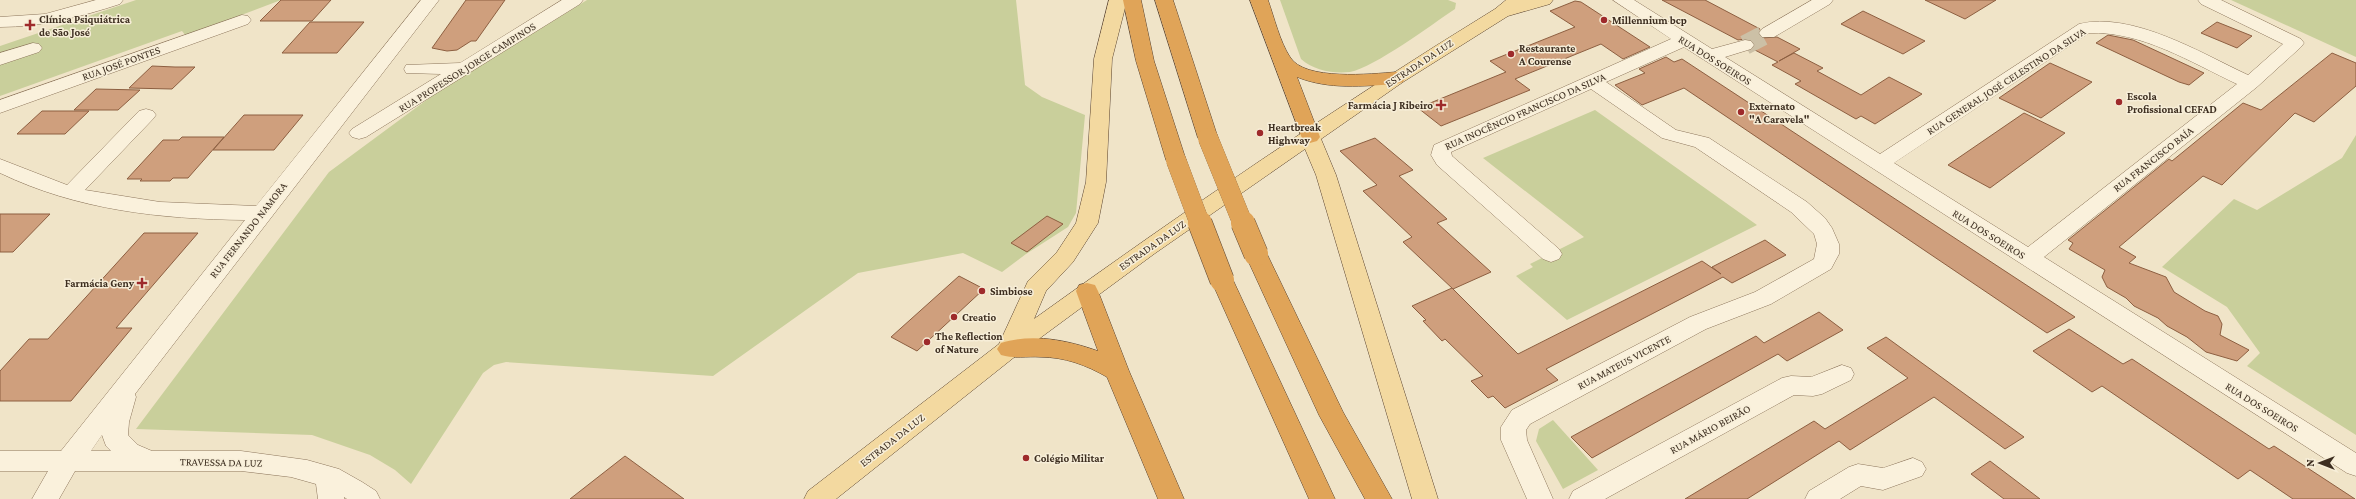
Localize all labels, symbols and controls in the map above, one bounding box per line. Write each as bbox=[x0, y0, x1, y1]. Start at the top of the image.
place label: Clínica Psiquiátrica de São José bbox=[39, 13, 131, 38]
place label: Millennium bcp bbox=[1612, 14, 1687, 26]
marker: Millennium bcp bbox=[1599, 15, 1609, 25]
marker: Clínica Psiquiátrica de São José bbox=[24, 19, 36, 31]
street label: RUA PROFESSOR JORGE CAMPINOS bbox=[396, 20, 538, 115]
street label: RUA GENERAL JOSÉ CELESTINO DA SILVA bbox=[1924, 25, 2089, 138]
street label: RUA DOS SOEIROS bbox=[1676, 33, 1754, 87]
street label: ESTRADA DA LUZ bbox=[1383, 36, 1455, 89]
place label: Restaurante A Courense bbox=[1518, 42, 1575, 67]
street label: RUA JOSÉ PONTES bbox=[80, 43, 162, 84]
marker: Restaurante A Courense bbox=[1506, 49, 1516, 59]
street label: RUA INOCÊNCIO FRANCISCO DA SILVA bbox=[1443, 70, 1608, 152]
place label: Escola Profissional CEFAD bbox=[2127, 90, 2217, 115]
marker: Escola Profissional CEFAD bbox=[2114, 97, 2124, 107]
place label: Farmácia J Ribeiro bbox=[1348, 99, 1433, 111]
marker: Farmácia J Ribeiro bbox=[1436, 100, 1446, 110]
place label: Externato "A Caravela" bbox=[1749, 100, 1810, 125]
marker: Externato "A Caravela" bbox=[1736, 107, 1746, 117]
place label: Heartbreak Highway bbox=[1268, 121, 1322, 146]
street label: RUA FRANCISCO BAÍA bbox=[2110, 123, 2196, 194]
marker: Heartbreak Highway bbox=[1255, 128, 1265, 138]
street label: RUA FERNANDO NAMORA bbox=[207, 179, 290, 280]
street label: RUA DOS SOEIROS bbox=[1950, 207, 2028, 261]
street label: ESTRADA DA LUZ bbox=[1116, 217, 1188, 272]
place label: Farmácia Geny bbox=[65, 277, 135, 289]
marker: Farmácia Geny bbox=[137, 278, 147, 288]
place label: Simbiose bbox=[990, 285, 1033, 297]
marker: Simbiose bbox=[977, 286, 987, 296]
place label: Creatio bbox=[962, 311, 996, 323]
marker: Creatio bbox=[949, 312, 959, 322]
place label: The Reflection of Nature bbox=[935, 330, 1003, 355]
street label: RUA MATEUS VICENTE bbox=[1575, 332, 1673, 392]
marker: The Reflection of Nature bbox=[922, 337, 932, 347]
street label: RUA DOS SOEIROS bbox=[2223, 380, 2301, 434]
street label: RUA MÁRIO BEIRÃO bbox=[1668, 402, 1752, 456]
street label: ESTRADA DA LUZ bbox=[857, 411, 927, 469]
north arrow bbox=[2300, 443, 2340, 483]
place label: Colégio Militar bbox=[1034, 452, 1105, 464]
marker: Colégio Militar bbox=[1021, 453, 1031, 463]
street label: TRAVESSA DA LUZ bbox=[180, 455, 263, 469]
text: N bbox=[2304, 459, 2316, 467]

